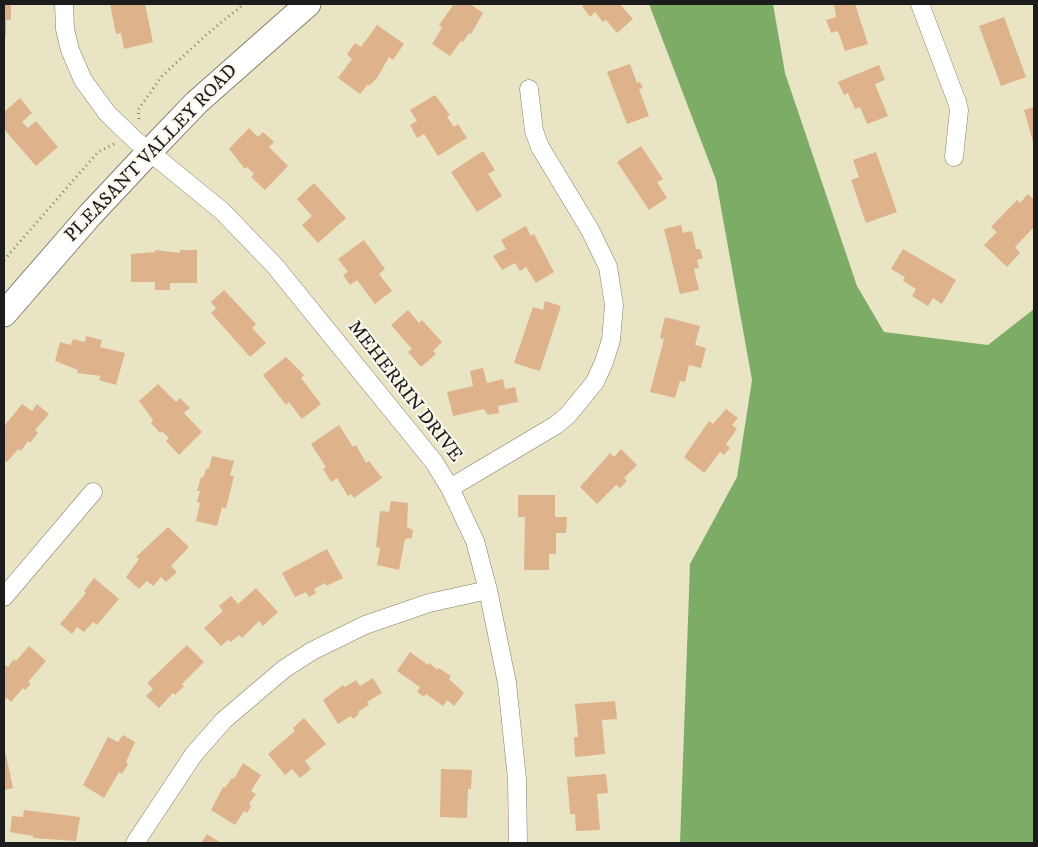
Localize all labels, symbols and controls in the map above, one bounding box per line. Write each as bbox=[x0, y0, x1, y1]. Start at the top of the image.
street label: PLEASANT VALLEY ROAD bbox=[61, 60, 243, 248]
street label: MEHERRIN DRIVE bbox=[342, 317, 466, 467]

